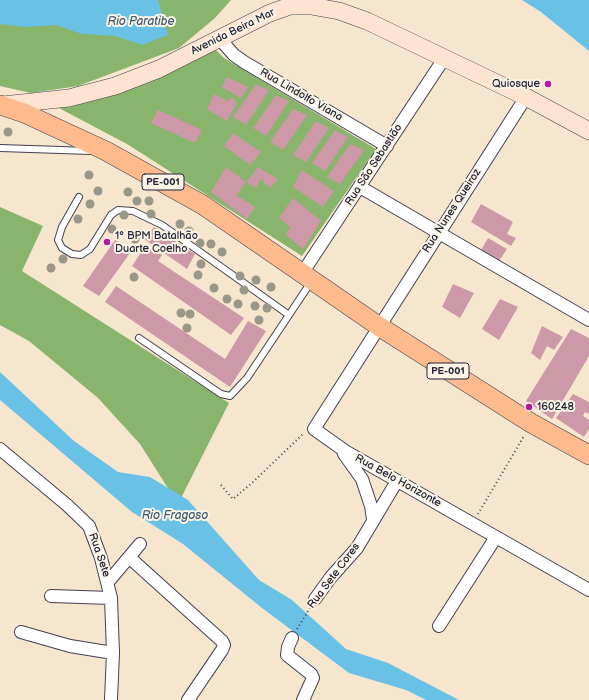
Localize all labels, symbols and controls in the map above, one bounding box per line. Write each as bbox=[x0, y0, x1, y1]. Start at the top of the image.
street label: Avenida Beira Mar bbox=[189, 6, 277, 58]
water label: Rio Paratibe bbox=[108, 15, 174, 29]
street label: Rua Lindolfo Viana bbox=[257, 66, 345, 124]
place label: Quiosque bbox=[492, 77, 540, 91]
marker: Quiosque bbox=[543, 79, 553, 89]
street label: Rua São Sebastião bbox=[343, 122, 405, 208]
street label: Rua Nunes Queiroz bbox=[420, 166, 484, 256]
road number: PE-001 bbox=[142, 174, 184, 190]
place label: 1º BPM Batalhão Duarte Coelho bbox=[115, 229, 198, 255]
marker: 1º BPM Batalhão Duarte Coelho bbox=[102, 237, 112, 247]
road number: PE-001 bbox=[427, 363, 469, 379]
place label: 160248 bbox=[537, 400, 574, 414]
marker: 160248 bbox=[524, 402, 534, 412]
street label: Rua Belo Horizonte bbox=[352, 452, 444, 510]
water label: Rio Fragoso bbox=[142, 509, 208, 523]
street label: Rua Sete bbox=[85, 531, 113, 579]
street label: Rua Sete Cores bbox=[305, 541, 363, 611]

